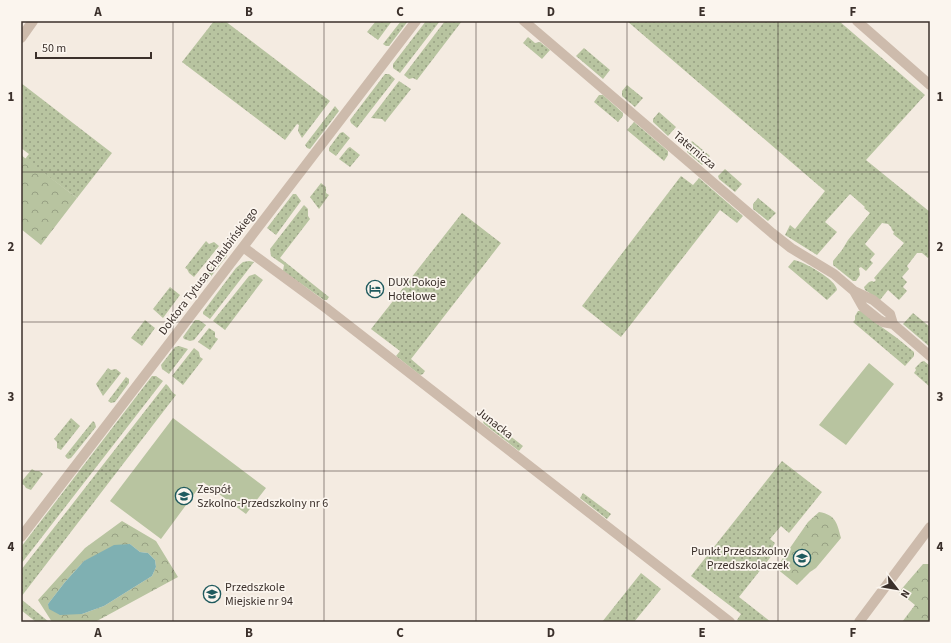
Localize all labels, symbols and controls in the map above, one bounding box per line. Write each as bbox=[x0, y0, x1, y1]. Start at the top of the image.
text: A bbox=[93, 3, 102, 21]
text: B bbox=[245, 3, 253, 21]
text: C bbox=[396, 3, 404, 21]
text: D bbox=[547, 3, 555, 21]
text: E bbox=[698, 3, 706, 21]
text: F bbox=[850, 3, 857, 21]
scale bar bbox=[36, 34, 151, 60]
text: 50 m bbox=[42, 40, 66, 57]
text: 1 bbox=[8, 88, 15, 106]
text: 1 bbox=[937, 88, 944, 106]
street label: Taternicza bbox=[670, 127, 720, 173]
street label: Doktora Tytusa Chałubińskiego bbox=[155, 204, 262, 339]
text: 2 bbox=[8, 238, 15, 256]
text: 2 bbox=[937, 238, 944, 256]
place label: DUX Pokoje Hotelowe bbox=[388, 274, 446, 305]
hotel icon: DUX Pokoje Hotelowe bbox=[365, 279, 385, 299]
text: 3 bbox=[8, 388, 15, 406]
text: 3 bbox=[937, 388, 944, 406]
street label: Junacka bbox=[473, 404, 517, 443]
place label: Zespół Szkolno-Przedszkolny nr 6 bbox=[197, 481, 328, 512]
school or university icon: Zespół Szkolno-Przedszkolny nr 6 bbox=[174, 486, 194, 506]
text: 4 bbox=[8, 538, 15, 556]
text: 4 bbox=[937, 538, 944, 556]
place label: Punkt Przedszkolny Przedszkolaczek bbox=[691, 543, 789, 574]
school or university icon: Punkt Przedszkolny Przedszkolaczek bbox=[792, 548, 812, 568]
north arrow bbox=[877, 569, 917, 609]
place label: Przedszkole Miejskie nr 94 bbox=[225, 579, 293, 610]
school or university icon: Przedszkole Miejskie nr 94 bbox=[202, 584, 222, 604]
text: N bbox=[897, 587, 913, 601]
text: A bbox=[93, 624, 102, 642]
text: B bbox=[245, 624, 253, 642]
text: C bbox=[396, 624, 404, 642]
text: D bbox=[547, 624, 555, 642]
text: E bbox=[698, 624, 706, 642]
text: F bbox=[850, 624, 857, 642]

